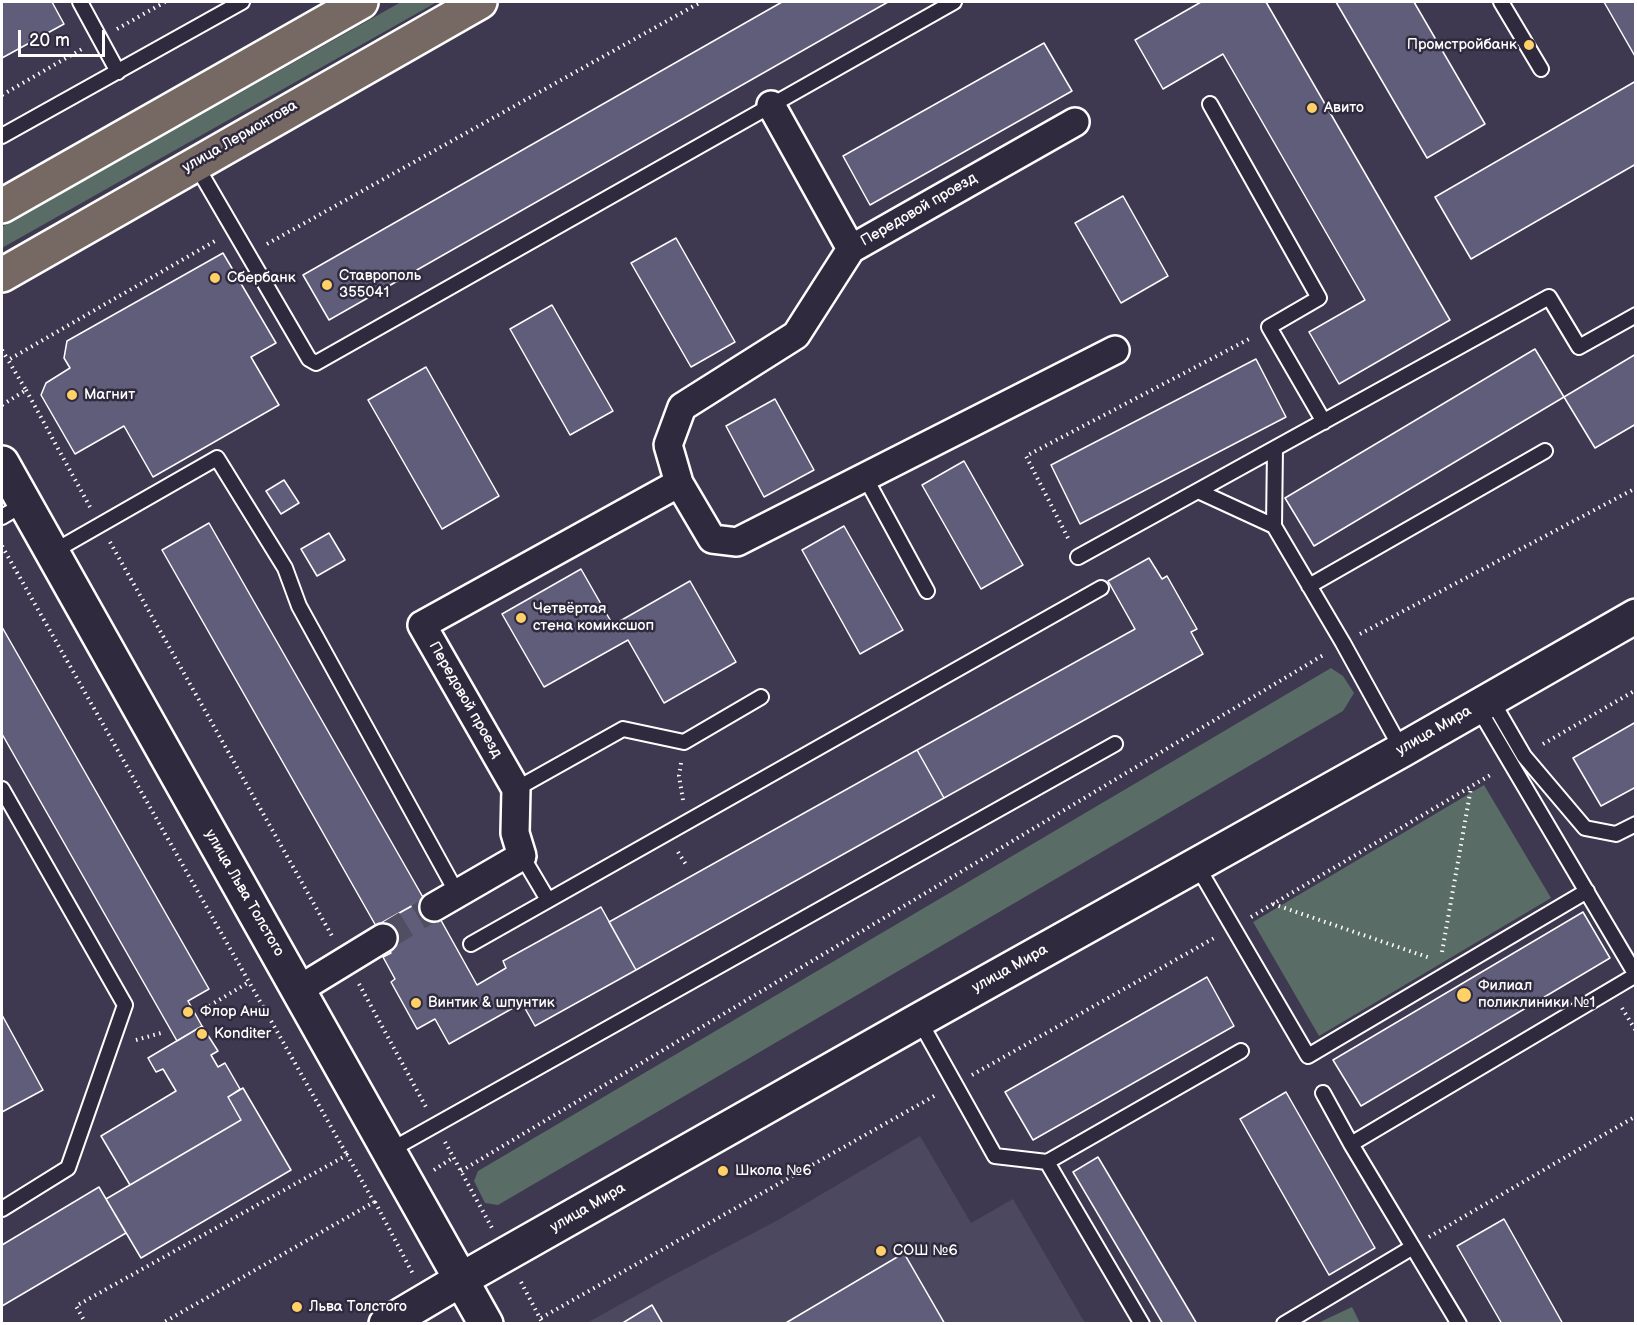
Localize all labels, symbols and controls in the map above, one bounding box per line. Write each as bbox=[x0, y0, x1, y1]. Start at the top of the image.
scale bar bbox=[21, 18, 108, 56]
text: 20 m bbox=[29, 30, 70, 51]
place label: Промстройбанк bbox=[1407, 36, 1517, 54]
marker: Промстройбанк bbox=[1522, 38, 1536, 52]
street label: улица Лермонтова bbox=[179, 97, 301, 177]
place label: Авито bbox=[1324, 99, 1364, 117]
marker: Авито bbox=[1305, 101, 1319, 115]
street label: Передовой проезд bbox=[858, 169, 980, 251]
place label: Ставрополь 355041 bbox=[339, 267, 421, 302]
place label: Сбербанк bbox=[227, 269, 296, 287]
marker: Сбербанк bbox=[208, 271, 222, 285]
marker: Ставрополь 355041 bbox=[320, 278, 334, 292]
place label: Магнит bbox=[84, 386, 135, 404]
marker: Магнит bbox=[65, 388, 79, 402]
place label: Четвёртая стена комиксшоп bbox=[533, 600, 654, 635]
marker: Четвёртая стена комиксшоп bbox=[514, 611, 528, 625]
street label: Передовой проезд bbox=[424, 639, 506, 761]
street label: улица Мира bbox=[1393, 702, 1475, 760]
street label: улица Льва Толстого bbox=[200, 826, 288, 960]
street label: улица Мира bbox=[969, 941, 1051, 997]
place label: Филиал поликлиники №1 bbox=[1478, 977, 1595, 1012]
marker: Филиал поликлиники №1 bbox=[1455, 986, 1473, 1004]
place label: Винтик & шпунтик bbox=[428, 994, 555, 1012]
marker: Винтик & шпунтик bbox=[409, 996, 423, 1010]
place label: Флор Анш bbox=[200, 1003, 270, 1021]
marker: Флор Анш bbox=[181, 1005, 195, 1019]
place label: Konditer bbox=[214, 1025, 271, 1043]
marker: Konditer bbox=[195, 1027, 209, 1041]
place label: Школа №6 bbox=[735, 1162, 812, 1180]
marker: Школа №6 bbox=[716, 1164, 730, 1178]
street label: улица Мира bbox=[547, 1179, 629, 1237]
place label: СОШ №6 bbox=[893, 1242, 958, 1260]
marker: СОШ №6 bbox=[874, 1244, 888, 1258]
place label: Льва Толстого bbox=[309, 1298, 407, 1316]
marker: Льва Толстого bbox=[290, 1300, 304, 1314]

